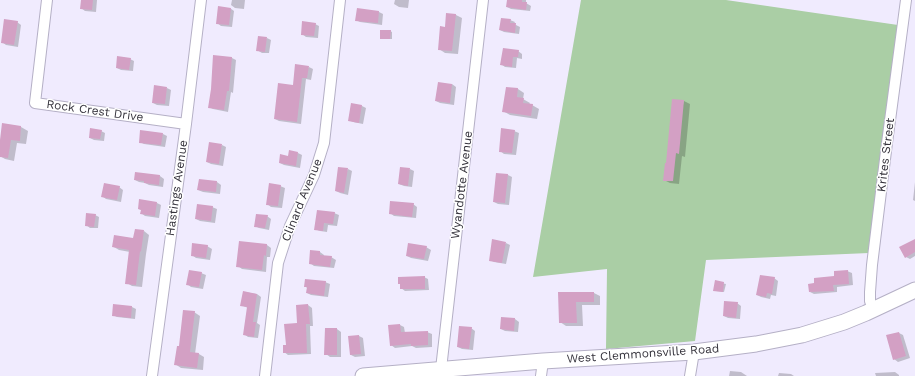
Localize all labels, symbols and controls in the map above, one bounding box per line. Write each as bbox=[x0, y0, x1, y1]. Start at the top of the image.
street label: Rock Crest Drive bbox=[46, 97, 144, 125]
street label: Krites Street bbox=[874, 117, 898, 193]
street label: Wyandotte Avenue bbox=[448, 130, 476, 240]
street label: Hastings Avenue bbox=[163, 139, 191, 237]
street label: Clinard Avenue bbox=[279, 156, 325, 244]
street label: West Clemmonsville Road bbox=[566, 341, 720, 367]

